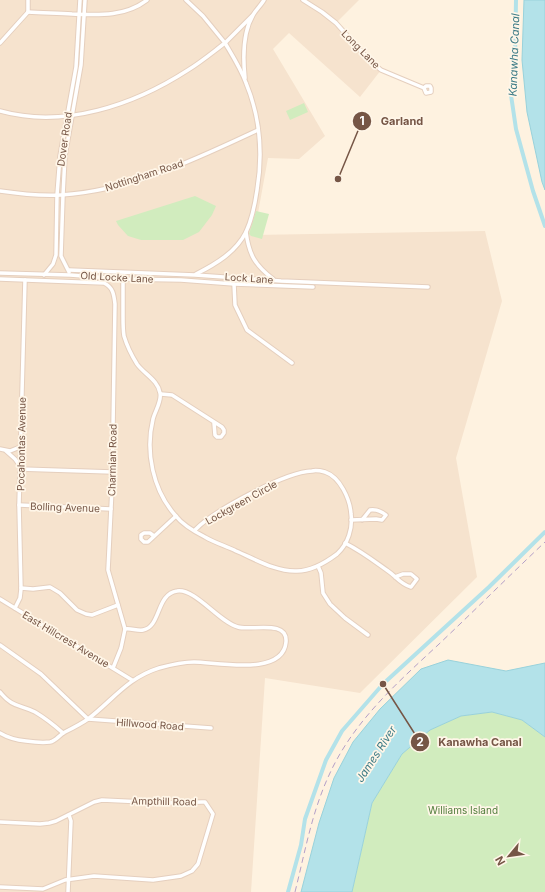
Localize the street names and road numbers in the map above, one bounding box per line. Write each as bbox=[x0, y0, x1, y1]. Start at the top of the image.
street label: Long Lane bbox=[339, 27, 383, 71]
street label: Dover Road bbox=[54, 111, 74, 167]
street label: Nottingham Road bbox=[103, 157, 185, 193]
street label: Old Locke Lane bbox=[80, 269, 154, 285]
street label: Lock Lane bbox=[224, 270, 274, 286]
street label: Pocahontas Avenue bbox=[14, 397, 28, 491]
street label: Charmian Road bbox=[105, 424, 119, 496]
street label: Lockgreen Circle bbox=[203, 477, 279, 527]
street label: Bolling Avenue bbox=[30, 500, 100, 514]
street label: East Hillcrest Avenue bbox=[20, 608, 112, 670]
street label: Hillwood Road bbox=[116, 716, 184, 732]
street label: Ampthill Road bbox=[131, 794, 197, 808]

